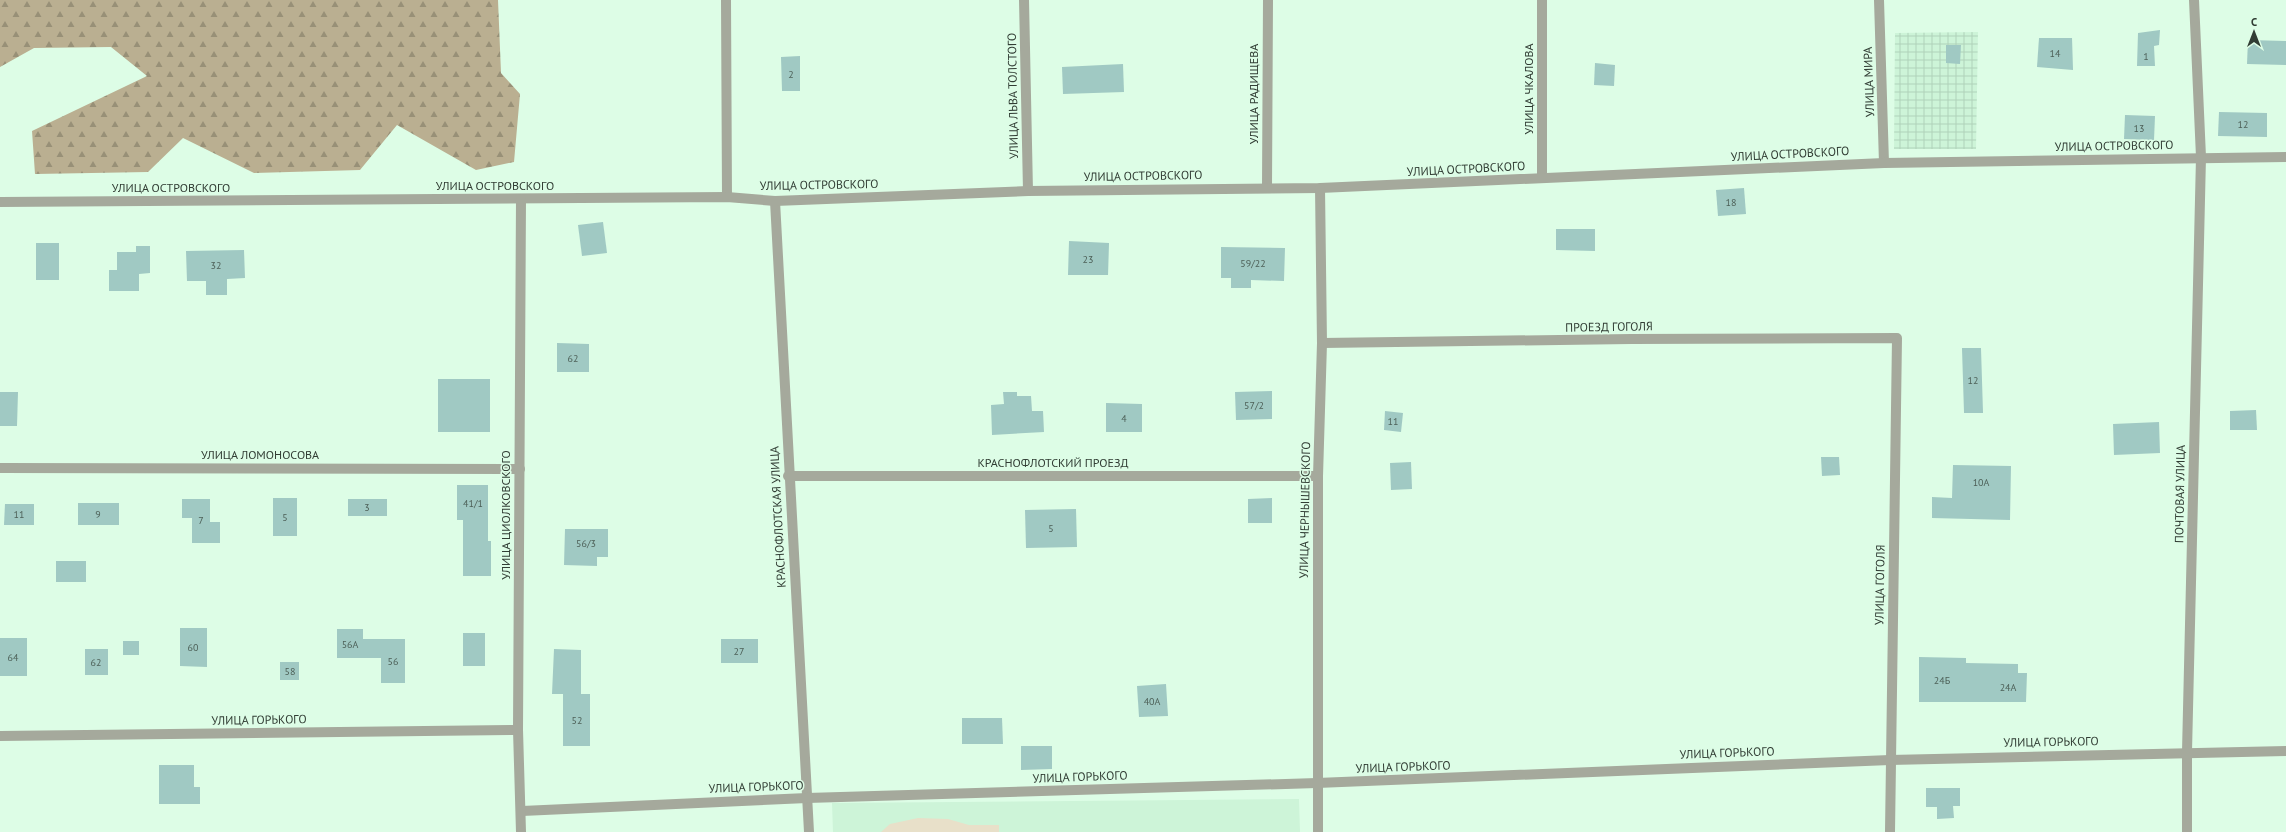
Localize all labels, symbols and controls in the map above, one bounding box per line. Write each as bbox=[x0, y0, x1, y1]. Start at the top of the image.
north arrow bbox=[2234, 12, 2274, 52]
text: С bbox=[2251, 15, 2257, 29]
street label: УЛИЦА ЛЬВА ТОЛСТОГО bbox=[1004, 33, 1021, 159]
street label: УЛИЦА ЧКАЛОВА bbox=[1521, 43, 1536, 135]
street label: УЛИЦА РАДИЩЕВА bbox=[1246, 44, 1261, 144]
street label: УЛИЦА МИРА bbox=[1860, 46, 1877, 118]
house number: 14 bbox=[2050, 47, 2061, 60]
house number: 1 bbox=[2143, 50, 2149, 63]
house number: 2 bbox=[788, 68, 794, 81]
house number: 12 bbox=[2238, 118, 2248, 131]
house number: 13 bbox=[2134, 122, 2144, 135]
street label: УЛИЦА ОСТРОВСКОГО bbox=[2055, 137, 2173, 154]
street label: УЛИЦА ОСТРОВСКОГО bbox=[1730, 143, 1850, 164]
street label: УЛИЦА ОСТРОВСКОГО bbox=[1406, 158, 1526, 179]
street label: УЛИЦА ОСТРОВСКОГО bbox=[1084, 167, 1202, 184]
street label: УЛИЦА ОСТРОВСКОГО bbox=[760, 176, 878, 193]
street label: УЛИЦА ОСТРОВСКОГО bbox=[436, 178, 554, 193]
street label: УЛИЦА ОСТРОВСКОГО bbox=[112, 180, 230, 195]
house number: 18 bbox=[1726, 196, 1736, 209]
house number: 23 bbox=[1083, 253, 1093, 266]
house number: 59/22 bbox=[1240, 257, 1266, 270]
house number: 32 bbox=[211, 259, 221, 272]
street label: ПРОЕЗД ГОГОЛЯ bbox=[1565, 318, 1653, 335]
house number: 62 bbox=[568, 352, 578, 365]
house number: 12 bbox=[1968, 374, 1978, 387]
house number: 57/2 bbox=[1244, 399, 1264, 412]
house number: 4 bbox=[1121, 412, 1127, 425]
house number: 11 bbox=[1388, 415, 1398, 428]
street label: УЛИЦА ЧЕРНЫШЕВСКОГО bbox=[1296, 441, 1313, 579]
street label: ПОЧТОВАЯ УЛИЦА bbox=[2171, 445, 2188, 543]
street label: КРАСНОФЛОТСКАЯ УЛИЦА bbox=[766, 446, 789, 588]
street label: УЛИЦА ЛОМОНОСОВА bbox=[201, 447, 319, 462]
street label: УЛИЦА ЦИОЛКОВСКОГО bbox=[498, 450, 513, 580]
street label: КРАСНОФЛОТСКИЙ ПРОЕЗД bbox=[978, 455, 1128, 470]
house number: 10А bbox=[1973, 476, 1990, 489]
house number: 41/1 bbox=[463, 497, 483, 510]
house number: 3 bbox=[364, 501, 370, 514]
house number: 11 bbox=[14, 508, 24, 521]
house number: 9 bbox=[95, 508, 101, 521]
house number: 5 bbox=[282, 511, 288, 524]
house number: 7 bbox=[198, 514, 204, 527]
house number: 5 bbox=[1048, 522, 1054, 535]
house number: 56/3 bbox=[576, 537, 596, 550]
street label: УЛИЦА ГОГОЛЯ bbox=[1871, 545, 1888, 625]
house number: 56А bbox=[342, 638, 359, 651]
house number: 60 bbox=[188, 641, 199, 654]
house number: 27 bbox=[734, 645, 744, 658]
house number: 64 bbox=[8, 651, 19, 664]
house number: 56 bbox=[388, 655, 398, 668]
house number: 62 bbox=[91, 656, 101, 669]
house number: 58 bbox=[285, 665, 295, 678]
house number: 24Б bbox=[1934, 674, 1951, 687]
house number: 24А bbox=[2000, 681, 2017, 694]
house number: 40А bbox=[1144, 695, 1161, 708]
street label: УЛИЦА ГОРЬКОГО bbox=[211, 711, 307, 728]
house number: 52 bbox=[572, 714, 582, 727]
street label: УЛИЦА ГОРЬКОГО bbox=[2003, 733, 2099, 750]
street label: УЛИЦА ГОРЬКОГО bbox=[1679, 743, 1775, 762]
street label: УЛИЦА ГОРЬКОГО bbox=[1355, 757, 1451, 776]
street label: УЛИЦА ГОРЬКОГО bbox=[1032, 767, 1128, 786]
street label: УЛИЦА ГОРЬКОГО bbox=[708, 777, 804, 796]

